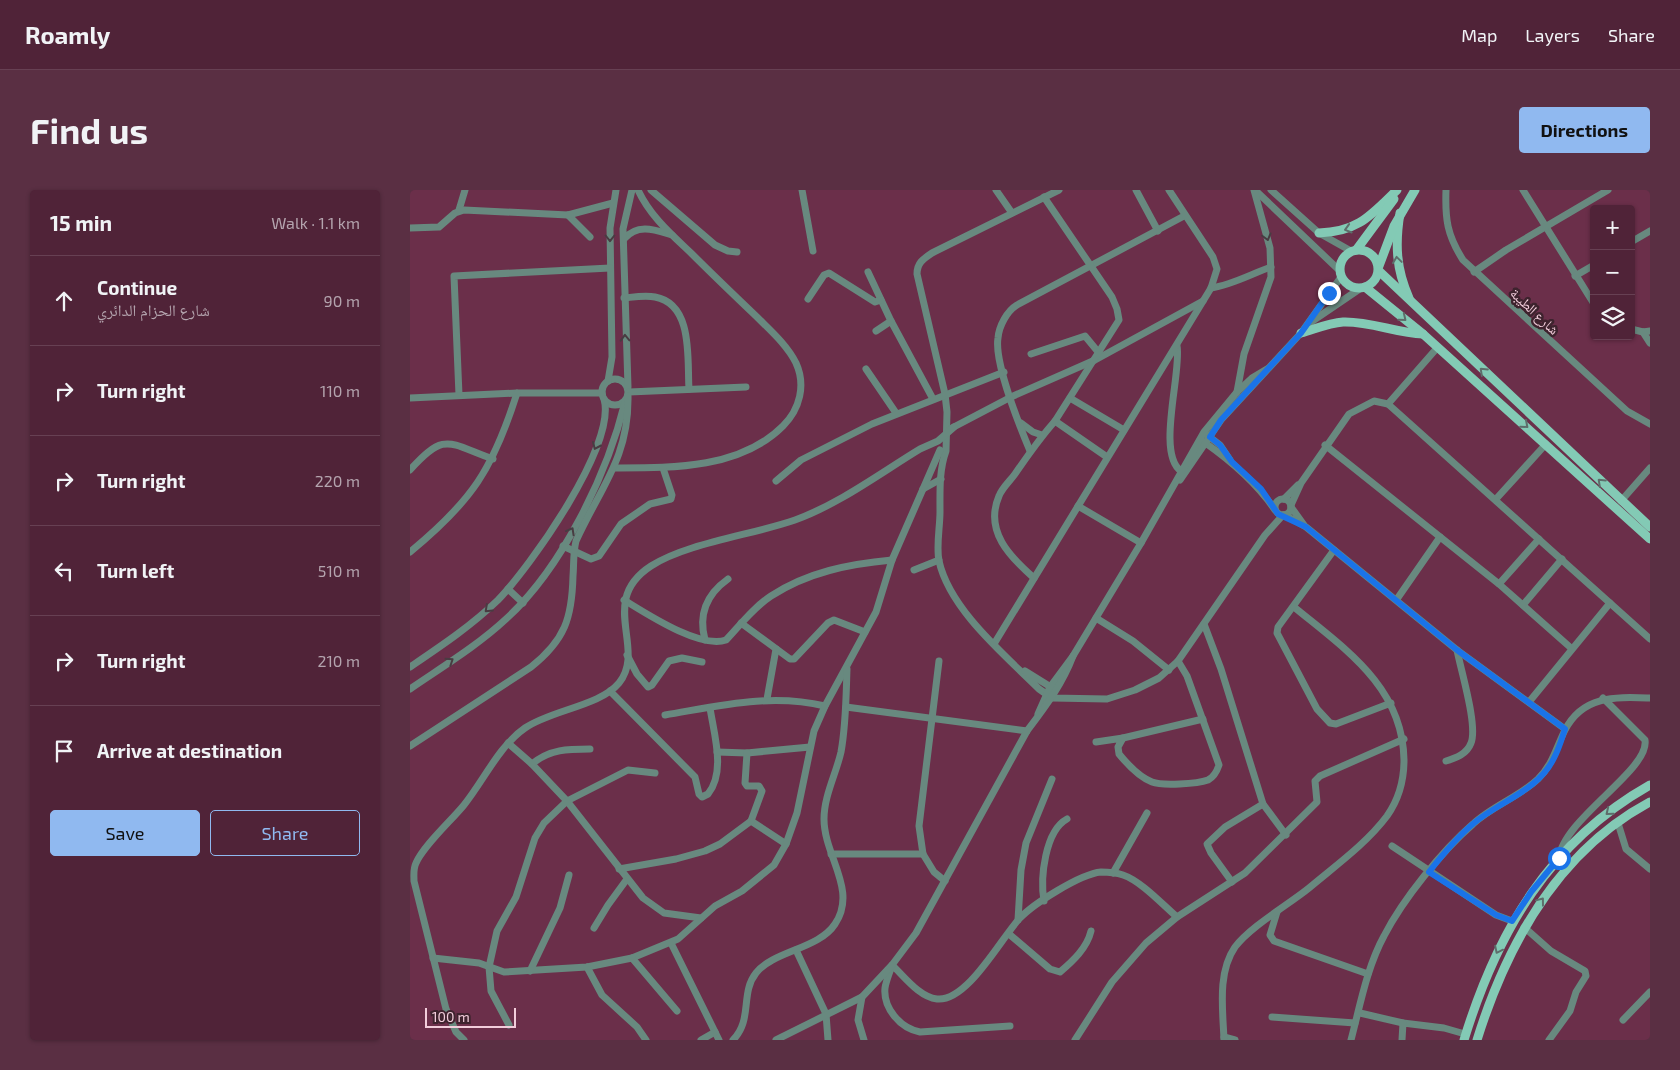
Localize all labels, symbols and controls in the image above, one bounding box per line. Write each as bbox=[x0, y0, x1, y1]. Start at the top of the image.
text: Roamly bbox=[25, 20, 110, 49]
text: Map bbox=[1461, 24, 1497, 46]
text: Layers bbox=[1525, 24, 1580, 46]
text: Share bbox=[1608, 24, 1655, 46]
button: Directions bbox=[1519, 107, 1650, 153]
text: Find us bbox=[30, 109, 148, 151]
map controls bbox=[1590, 205, 1635, 340]
button: + bbox=[1590, 205, 1635, 250]
text: 15 min bbox=[50, 210, 112, 235]
text: Walk · 1.1 km bbox=[271, 213, 360, 232]
one-way arrow bbox=[1344, 224, 1352, 234]
one-way arrow bbox=[1261, 232, 1272, 241]
one-way arrow bbox=[605, 234, 615, 242]
button: − bbox=[1590, 250, 1635, 295]
one-way arrow bbox=[1393, 256, 1403, 265]
text: Continue bbox=[97, 276, 177, 299]
route end bbox=[1318, 282, 1341, 305]
street label: شارع الطيبة bbox=[1506, 284, 1563, 339]
icon: ahead bbox=[50, 287, 78, 315]
text: 90 m bbox=[324, 291, 360, 310]
button: layers bbox=[1590, 295, 1635, 340]
text: شارع الحزام الدائري bbox=[97, 300, 210, 319]
one-way arrow bbox=[1397, 312, 1406, 320]
one-way arrow bbox=[620, 334, 630, 342]
one-way arrow bbox=[1480, 368, 1489, 377]
icon: right bbox=[50, 377, 78, 405]
text: Turn right bbox=[97, 379, 185, 402]
text: 110 m bbox=[320, 381, 360, 400]
one-way arrow bbox=[1519, 420, 1528, 429]
one-way arrow bbox=[592, 441, 603, 450]
icon: right bbox=[50, 467, 78, 495]
text: Turn right bbox=[97, 469, 185, 492]
text: 220 m bbox=[315, 471, 360, 490]
one-way arrow bbox=[1598, 479, 1607, 488]
one-way arrow bbox=[565, 528, 575, 537]
icon: left bbox=[50, 557, 78, 585]
text: Turn left bbox=[97, 559, 174, 582]
text: 510 m bbox=[318, 561, 360, 580]
one-way arrow bbox=[484, 603, 493, 612]
icon: right bbox=[50, 647, 78, 675]
text: Turn right bbox=[97, 649, 185, 672]
text: 210 m bbox=[317, 651, 360, 670]
one-way arrow bbox=[444, 658, 454, 667]
icon: arrive bbox=[50, 737, 78, 765]
text: Arrive at destination bbox=[97, 739, 282, 762]
one-way arrow bbox=[1606, 806, 1615, 814]
button: Save bbox=[50, 810, 200, 856]
button: Share bbox=[210, 810, 360, 856]
route start bbox=[1548, 847, 1571, 870]
one-way arrow bbox=[1535, 897, 1544, 907]
one-way arrow bbox=[1494, 945, 1504, 954]
scale bar bbox=[425, 1005, 516, 1028]
text: 100 m bbox=[432, 1008, 470, 1025]

